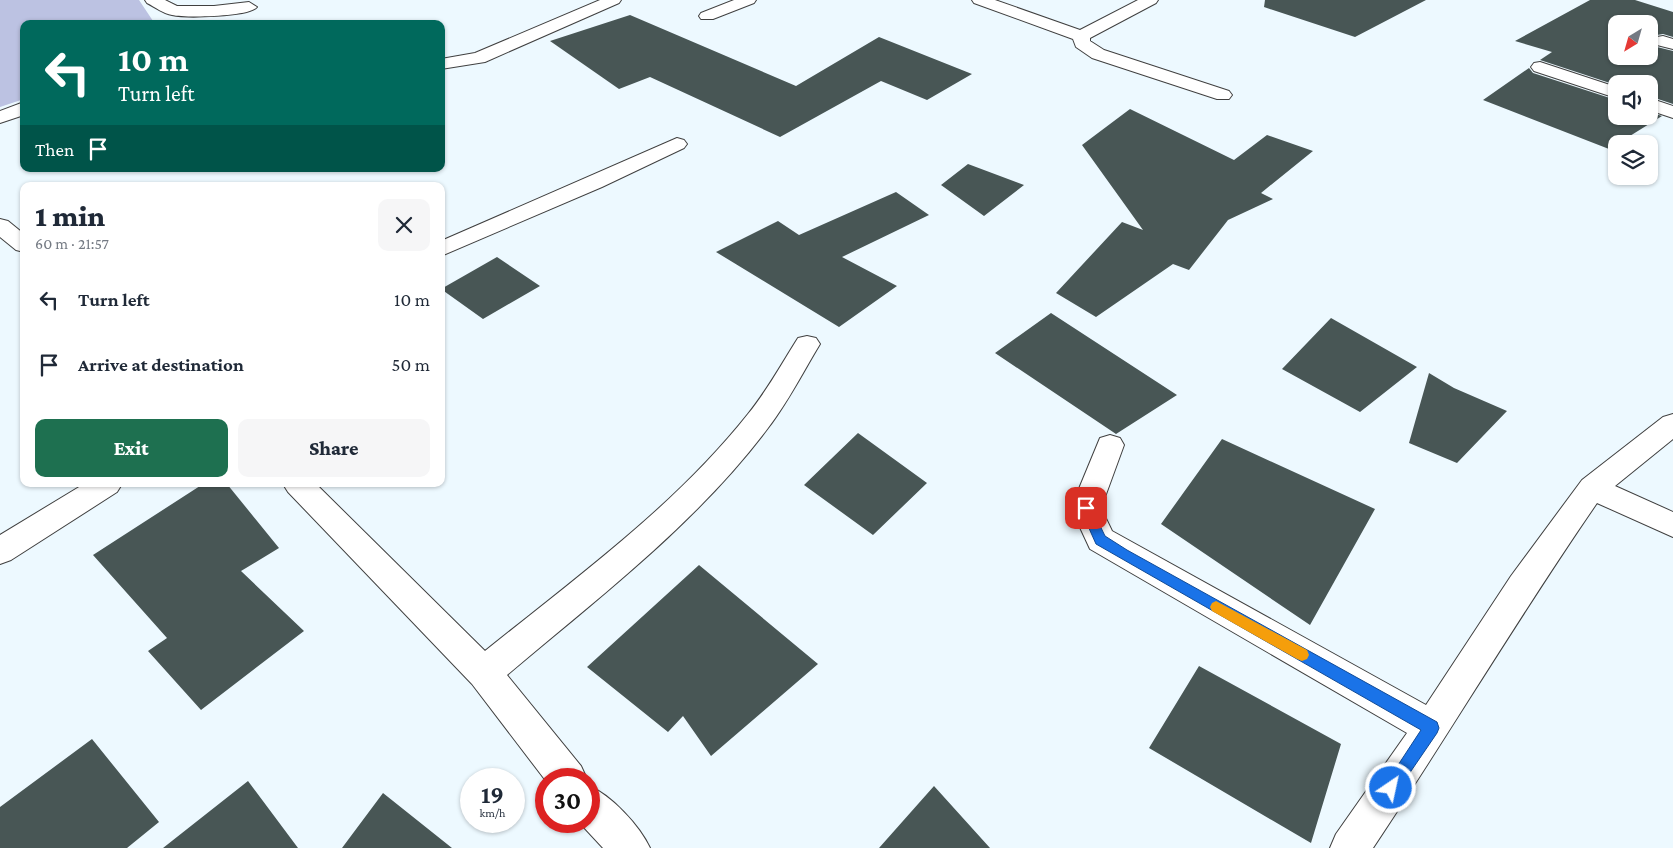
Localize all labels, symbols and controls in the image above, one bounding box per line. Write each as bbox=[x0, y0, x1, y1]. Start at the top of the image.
north arrow bbox=[1608, 15, 1658, 65]
map controls bbox=[1608, 15, 1658, 185]
icon: left bbox=[35, 40, 100, 105]
text: 10 m bbox=[118, 40, 189, 79]
button: sound bbox=[1608, 75, 1658, 125]
text: Turn left bbox=[118, 81, 195, 106]
icon: arrive bbox=[84, 135, 112, 163]
button: layers bbox=[1608, 135, 1658, 185]
text: Then bbox=[35, 139, 74, 160]
text: 1 min bbox=[35, 199, 105, 232]
button: close bbox=[378, 199, 430, 251]
text: 60 m · 21:57 bbox=[35, 235, 109, 252]
icon: left bbox=[35, 286, 63, 314]
text: Turn left bbox=[78, 289, 150, 310]
text: 10 m bbox=[394, 289, 430, 310]
icon: arrive bbox=[35, 351, 63, 379]
text: Arrive at destination bbox=[78, 354, 244, 375]
text: 50 m bbox=[391, 354, 430, 375]
button: Exit bbox=[35, 419, 228, 477]
button: Share bbox=[238, 419, 430, 477]
pin bbox=[1065, 487, 1107, 529]
icon: arrive bbox=[1072, 494, 1100, 522]
position arrow bbox=[1364, 761, 1416, 813]
speed limit sign: 30 bbox=[535, 768, 600, 833]
text: 19 bbox=[481, 781, 504, 808]
text: km/h bbox=[480, 806, 505, 820]

